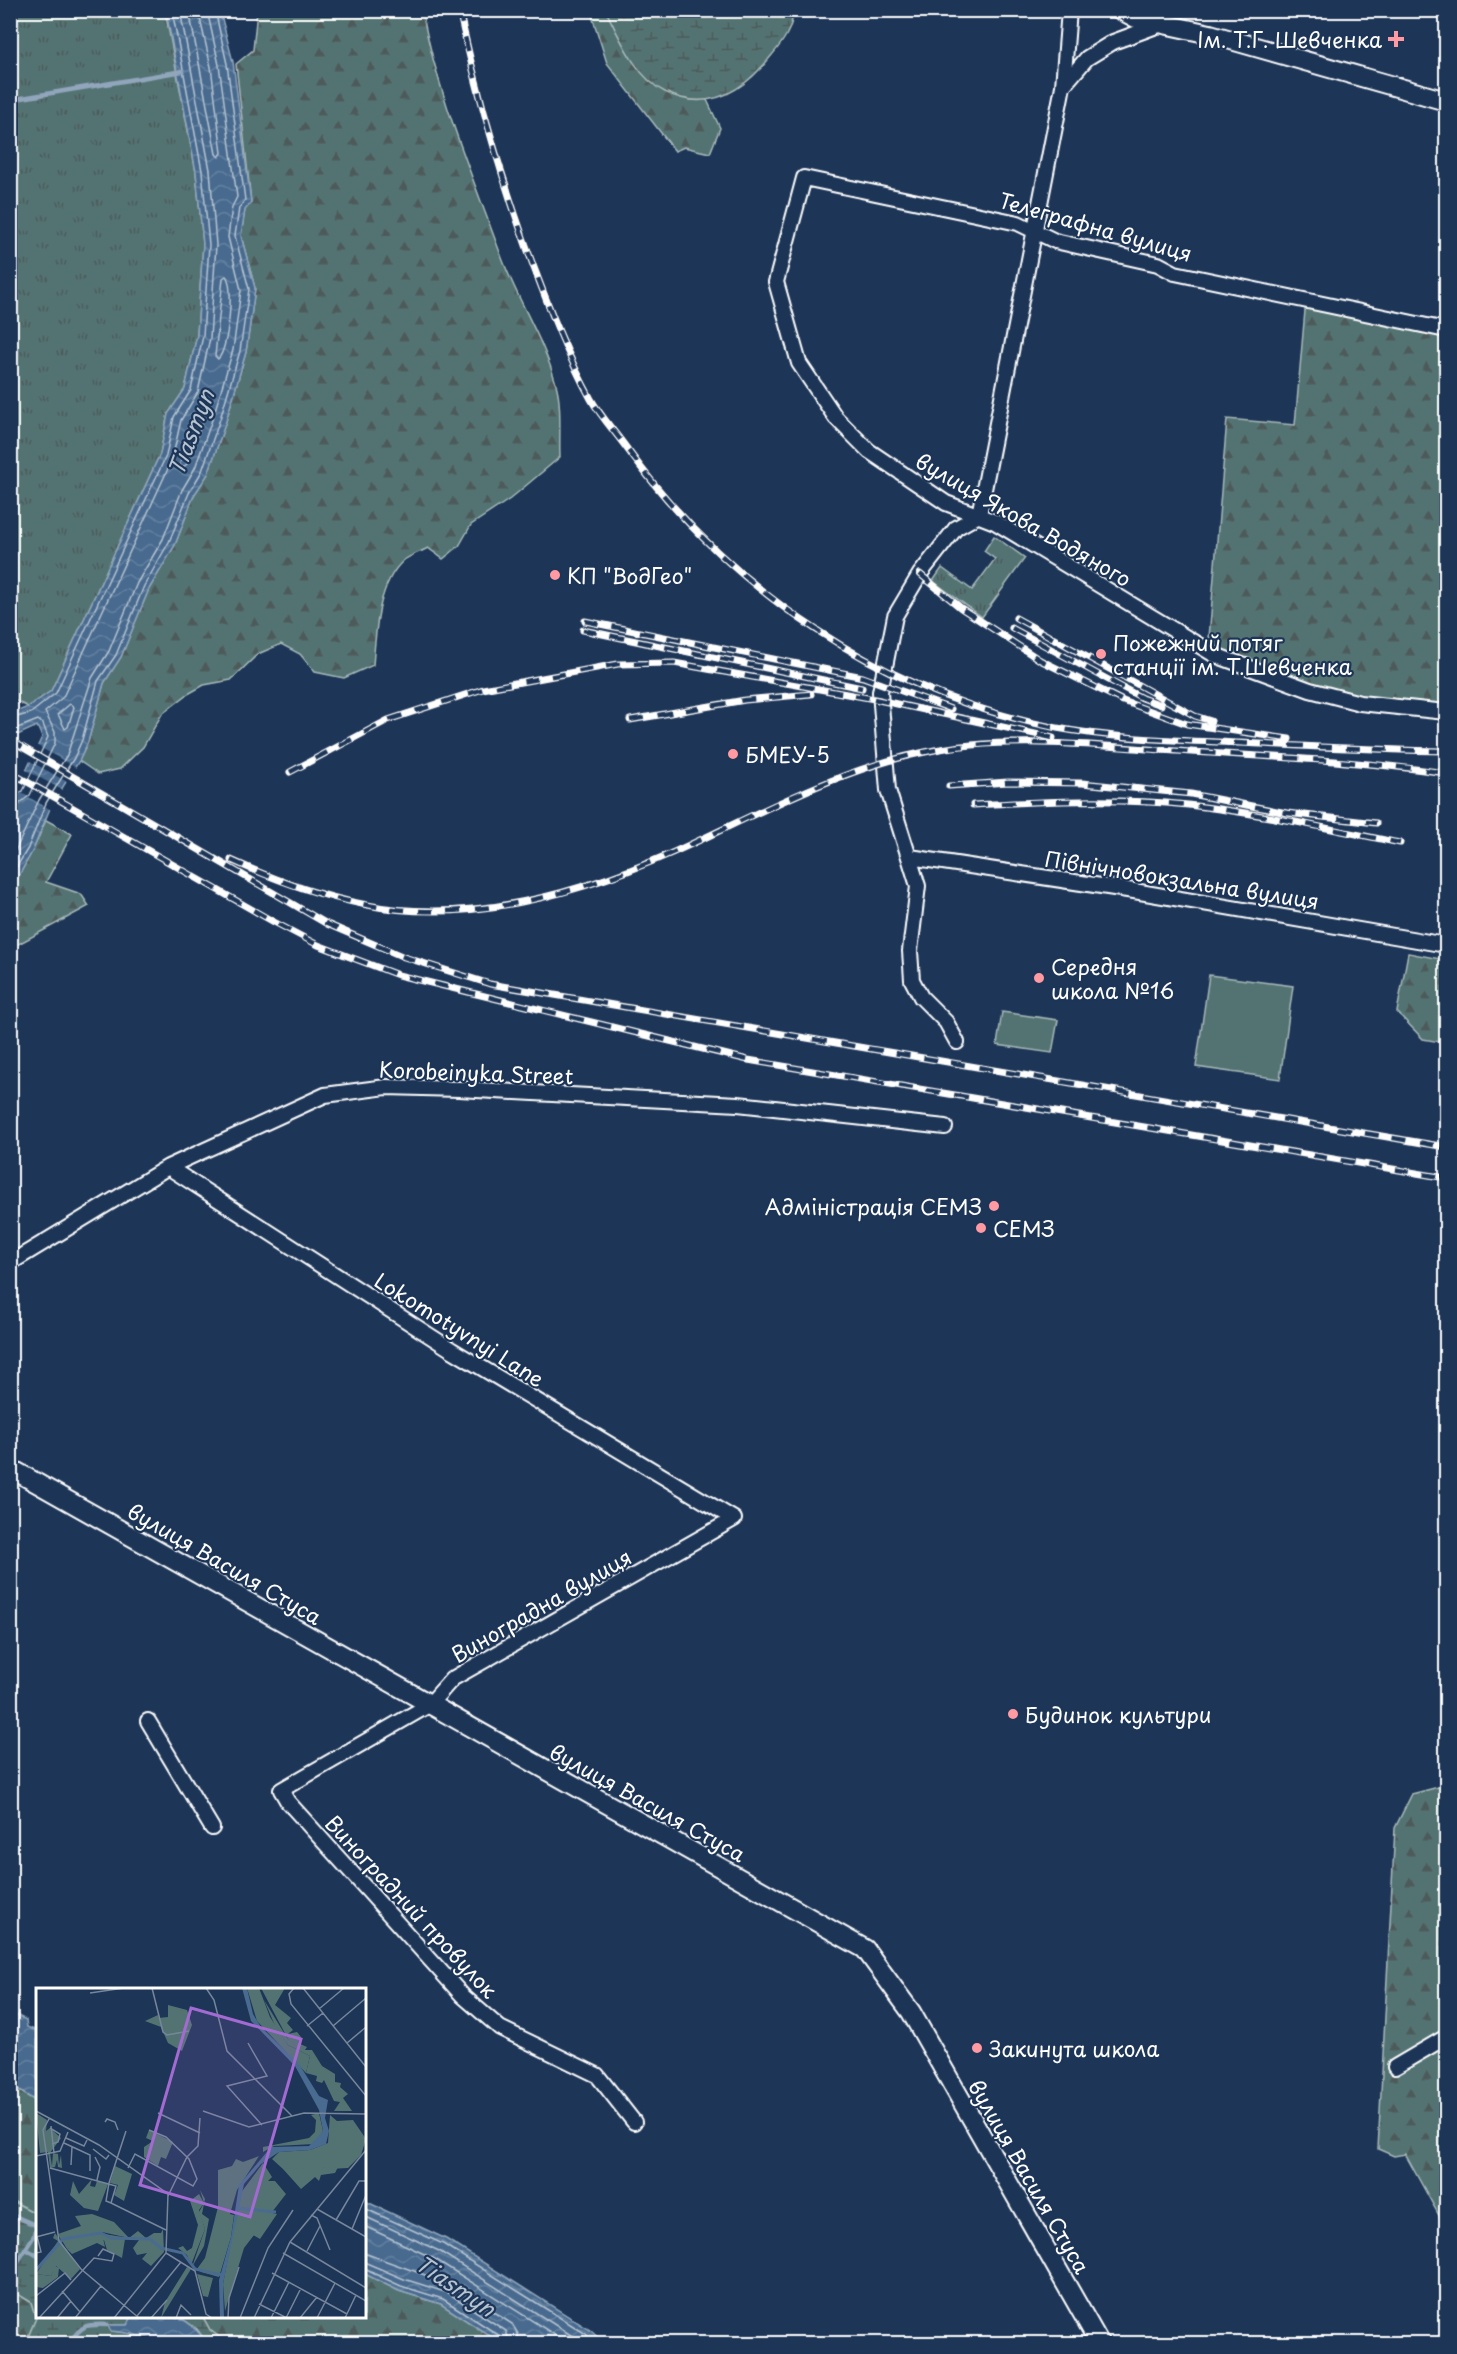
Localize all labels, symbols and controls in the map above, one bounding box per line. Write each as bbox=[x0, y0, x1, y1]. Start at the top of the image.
place label: Ім. Т.Г. Шевченка bbox=[1197, 23, 1382, 55]
marker: Ім. Т.Г. Шевченка bbox=[1387, 30, 1405, 48]
street label: Телеграфна вулиця bbox=[996, 183, 1196, 269]
water label: Tiasmyn bbox=[159, 383, 222, 480]
street label: вулиця Якова Водяного bbox=[910, 444, 1138, 594]
place label: КП "ВодГео" bbox=[567, 559, 692, 591]
marker: КП "ВодГео" bbox=[548, 568, 562, 582]
place label: Пожежний потяг станції ім. Т.Шевченка bbox=[1113, 626, 1352, 682]
marker: Пожежний потяг станції ім. Т.Шевченка bbox=[1094, 647, 1108, 661]
place label: БМЕУ-5 bbox=[745, 738, 830, 770]
marker: БМЕУ-5 bbox=[726, 747, 740, 761]
street label: Північновокзальна вулиця bbox=[1043, 842, 1321, 916]
place label: Середня школа №16 bbox=[1051, 950, 1174, 1006]
marker: Середня школа №16 bbox=[1032, 971, 1046, 985]
street label: Korobeinyka Street bbox=[378, 1053, 574, 1091]
place label: Адміністрація СЕМЗ bbox=[765, 1190, 982, 1222]
marker: Адміністрація СЕМЗ bbox=[987, 1199, 1001, 1213]
place label: СЕМЗ bbox=[993, 1212, 1055, 1244]
marker: СЕМЗ bbox=[974, 1221, 988, 1235]
street label: Lokomotyvnyi Lane bbox=[369, 1264, 551, 1394]
street label: вулиця Василя Стуса bbox=[122, 1494, 328, 1632]
street label: Виноградна вулиця bbox=[445, 1540, 637, 1670]
place label: Будинок культури bbox=[1025, 1698, 1211, 1730]
marker: Будинок культури bbox=[1006, 1707, 1020, 1721]
street label: вулиця Василя Стуса bbox=[544, 1735, 752, 1869]
street label: Виноградний провулок bbox=[318, 1807, 506, 2005]
inset map bbox=[36, 1988, 366, 2318]
place label: Закинута школа bbox=[989, 2032, 1159, 2064]
marker: Закинута школа bbox=[970, 2041, 984, 2055]
street label: вулиця Василя Стуса bbox=[961, 2073, 1099, 2279]
water label: Tiasmyn bbox=[410, 2246, 504, 2325]

